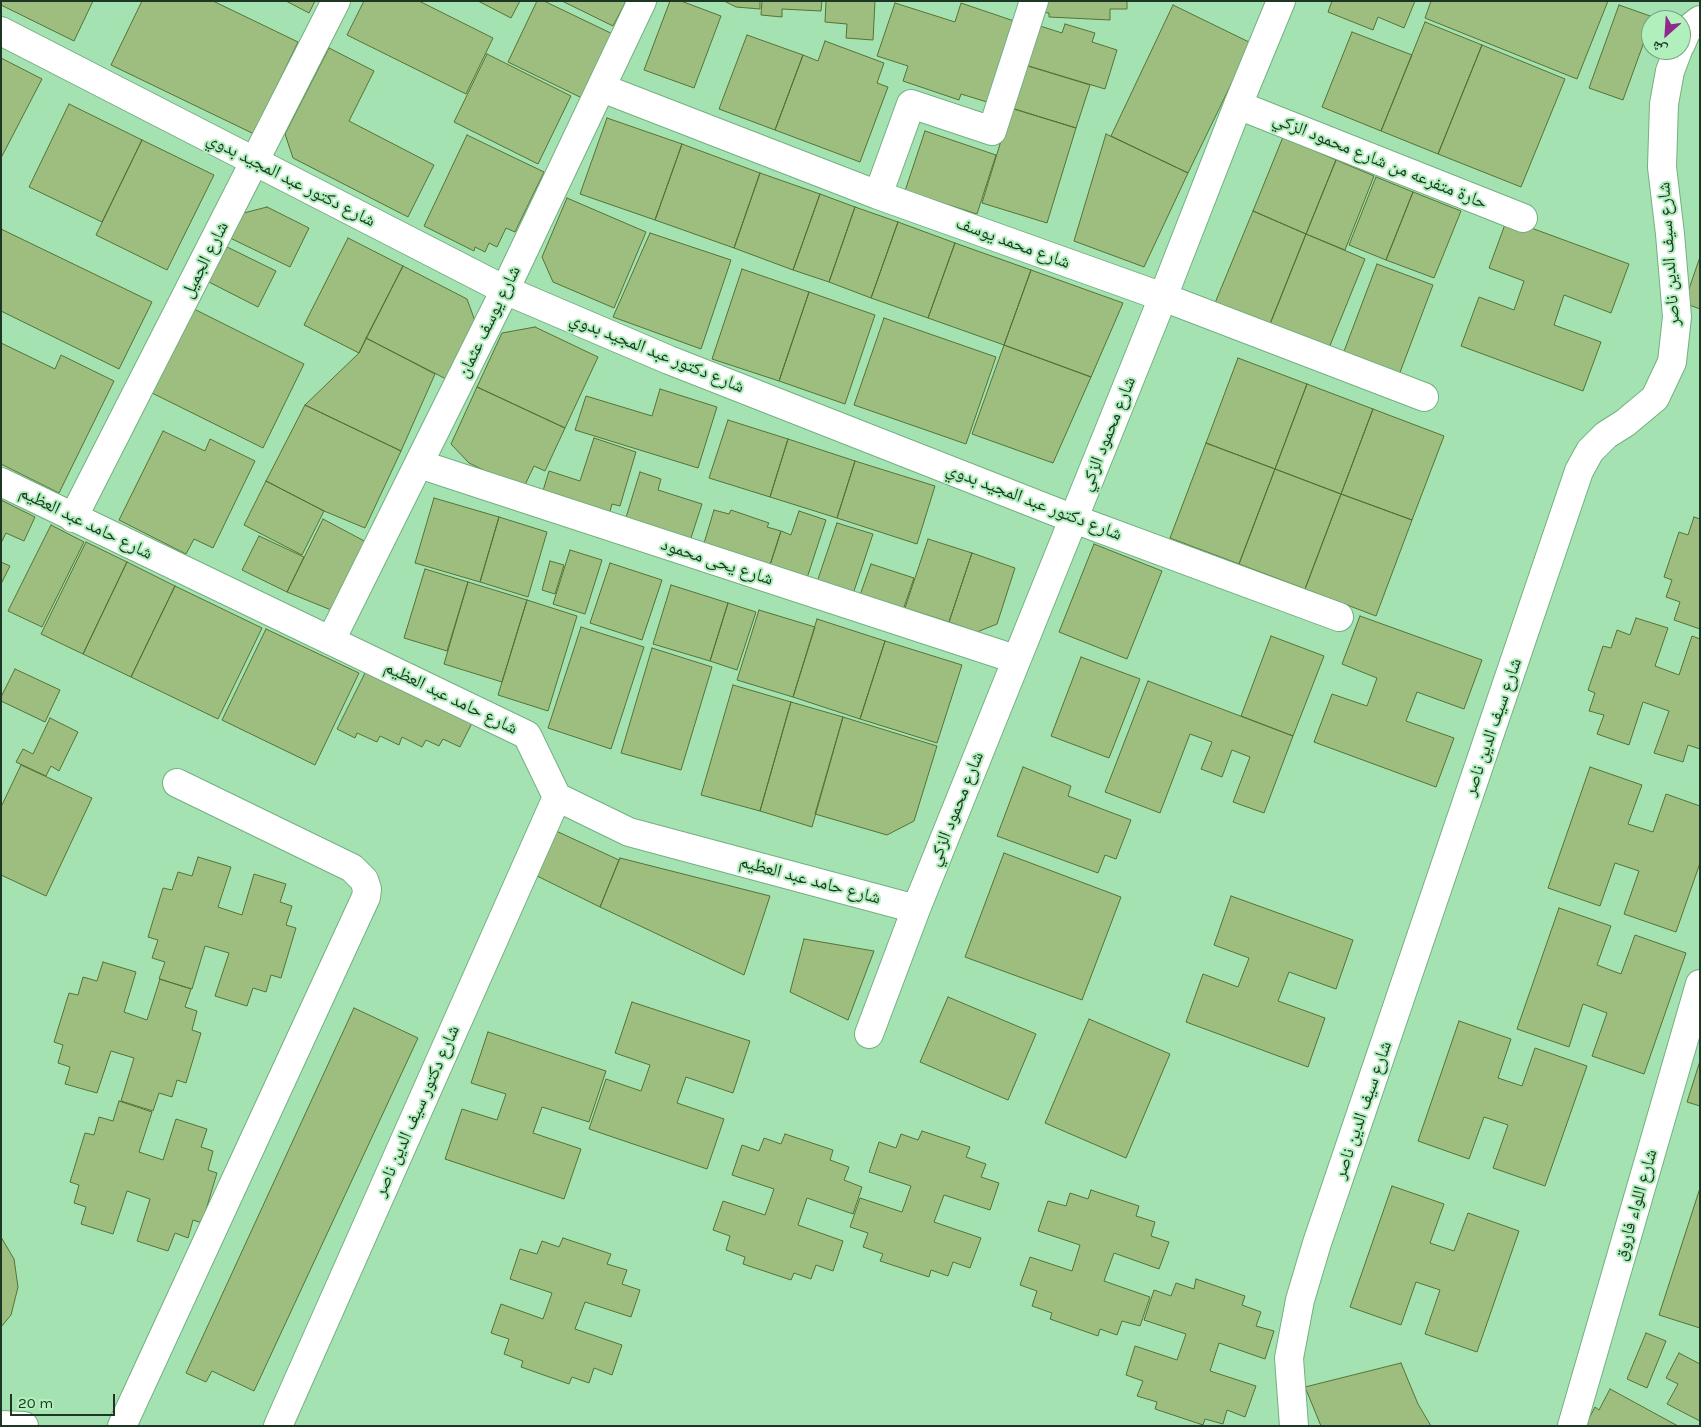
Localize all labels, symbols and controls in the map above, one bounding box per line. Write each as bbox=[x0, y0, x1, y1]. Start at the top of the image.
north arrow bbox=[1641, 10, 1691, 60]
text: ش bbox=[1649, 37, 1670, 59]
street label: حارة متفرعه من شارع محمود الزكي bbox=[1270, 108, 1490, 214]
street label: شارع دكتور عبد المجيد بدوي bbox=[203, 128, 379, 232]
street label: شارع سيف الدين ناصر bbox=[1653, 181, 1685, 327]
street label: شارع محمد يوسف bbox=[953, 212, 1073, 274]
street label: شارع الجميل bbox=[177, 218, 233, 302]
street label: شارع يوسف عثمان bbox=[453, 262, 525, 382]
street label: شارع دكتور عبد المجيد بدوي bbox=[566, 308, 748, 398]
street label: شارع محمود الزكي bbox=[1075, 374, 1141, 494]
street label: شارع دكتور عبد المجيد بدوي bbox=[943, 458, 1125, 546]
street label: شارع حامد عبد العظيم bbox=[16, 481, 156, 565]
street label: شارع يحى محمود bbox=[658, 534, 776, 590]
street label: شارع سيف الدين ناصر bbox=[1459, 655, 1527, 799]
street label: شارع حامد عبد العظيم bbox=[381, 656, 521, 740]
street label: شارع محمود الزكي bbox=[923, 749, 989, 869]
street label: شارع حامد عبد العظيم bbox=[737, 851, 883, 909]
street label: شارع دكتور سيف الدين ناصر bbox=[369, 1022, 465, 1200]
street label: شارع سيف الدين ناصر bbox=[1329, 1038, 1397, 1182]
street label: شارع اللواء فاروق bbox=[1610, 1147, 1662, 1263]
scale bar bbox=[12, 1384, 118, 1416]
text: 20 m bbox=[18, 1394, 53, 1412]

